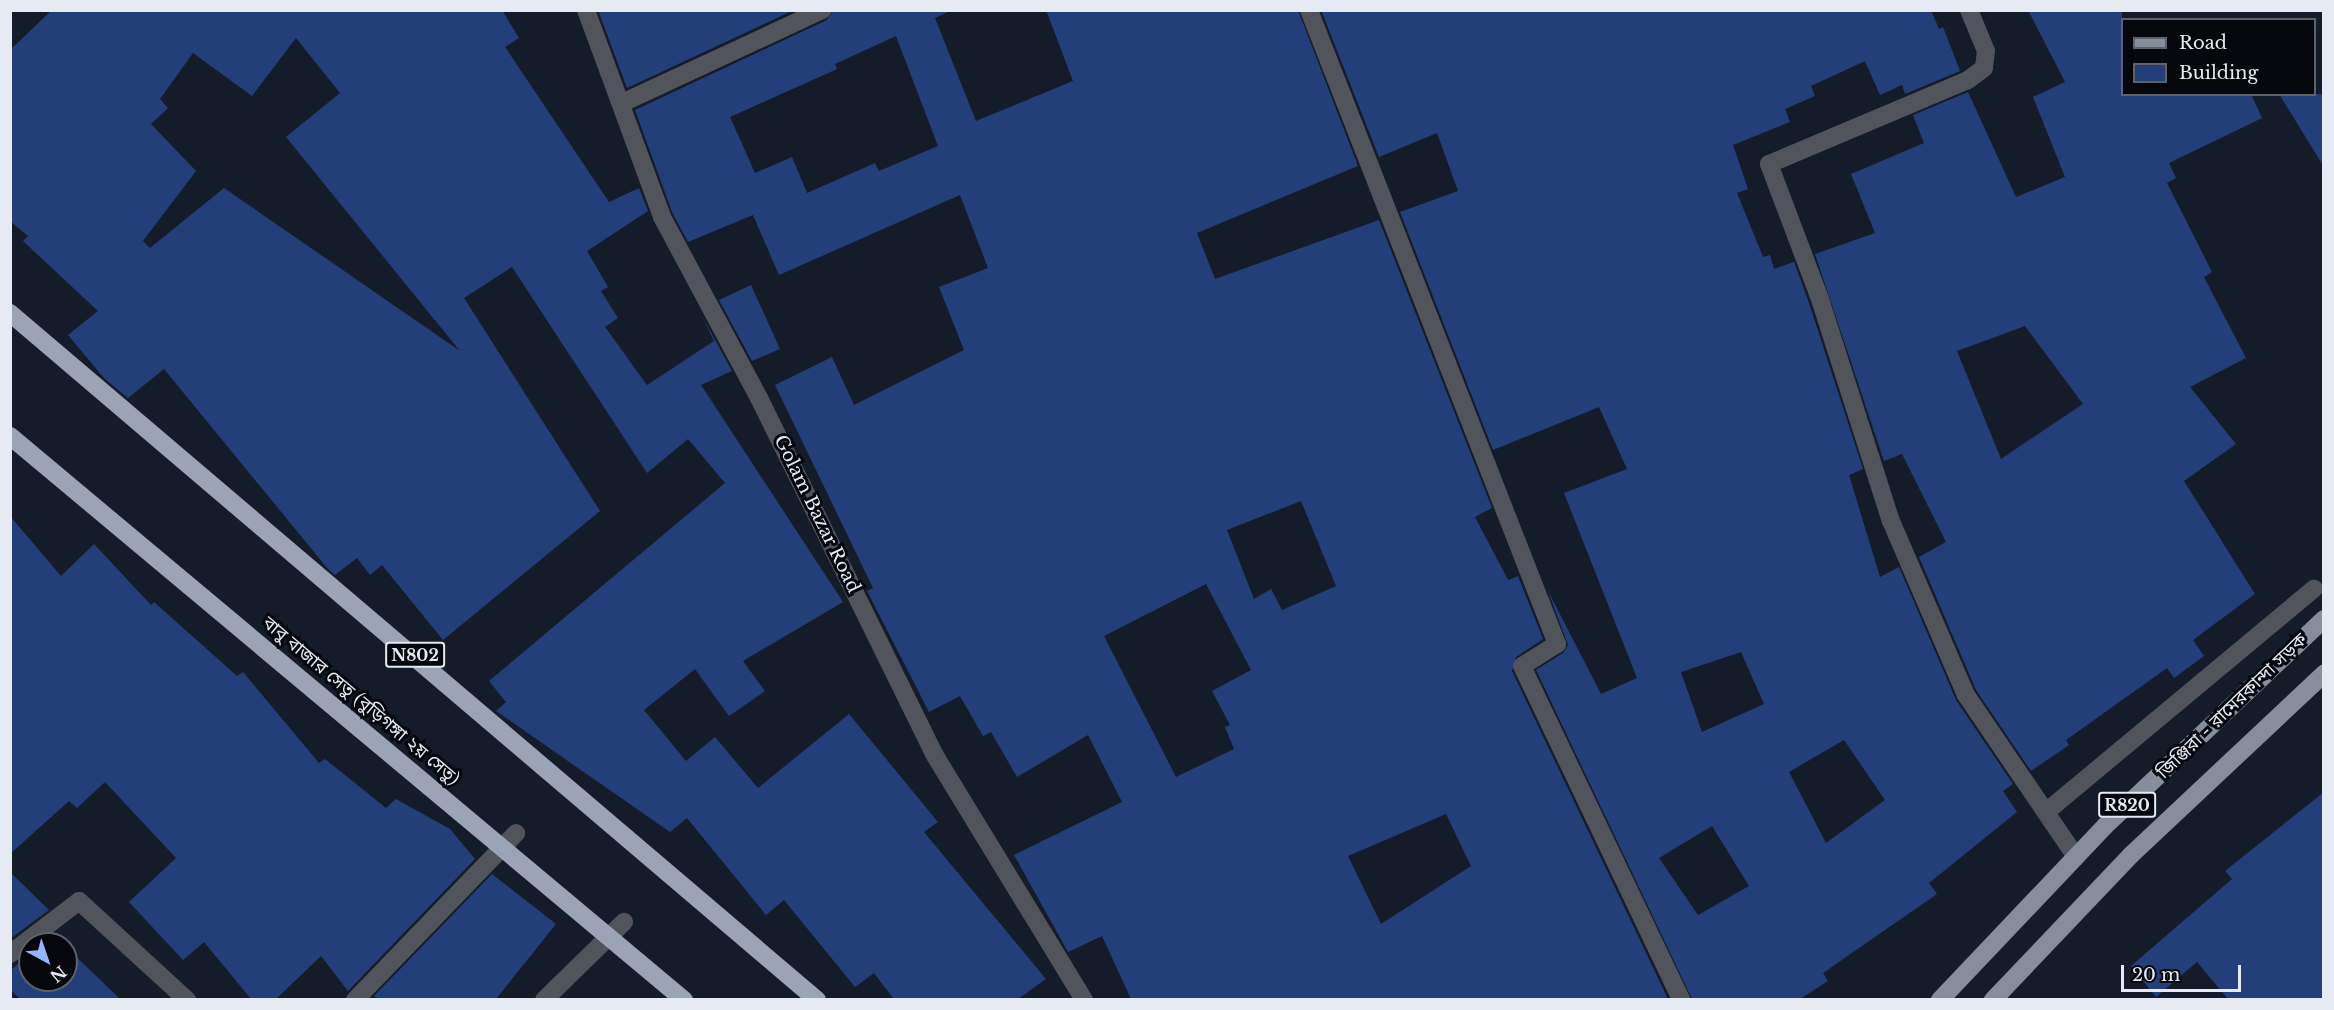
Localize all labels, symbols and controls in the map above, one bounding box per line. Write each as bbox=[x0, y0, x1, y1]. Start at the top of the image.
legend bbox=[2121, 18, 2316, 96]
text: Road bbox=[2179, 32, 2227, 54]
text: Building bbox=[2179, 62, 2258, 84]
street label: Golam Bazar Road bbox=[769, 431, 865, 597]
street label: বাবু বাজার সেতু (বুড়িগঙ্গা ২য় সেতু) bbox=[258, 612, 464, 790]
street label: জিঞ্জিরা - রামেরকান্দা সড়ক bbox=[2153, 629, 2311, 783]
road number: N802 bbox=[385, 642, 445, 668]
road number: R820 bbox=[2097, 792, 2157, 818]
north arrow bbox=[18, 932, 78, 992]
scale bar bbox=[2124, 953, 2244, 991]
text: N bbox=[46, 962, 70, 987]
text: 20 m bbox=[2132, 964, 2180, 986]

